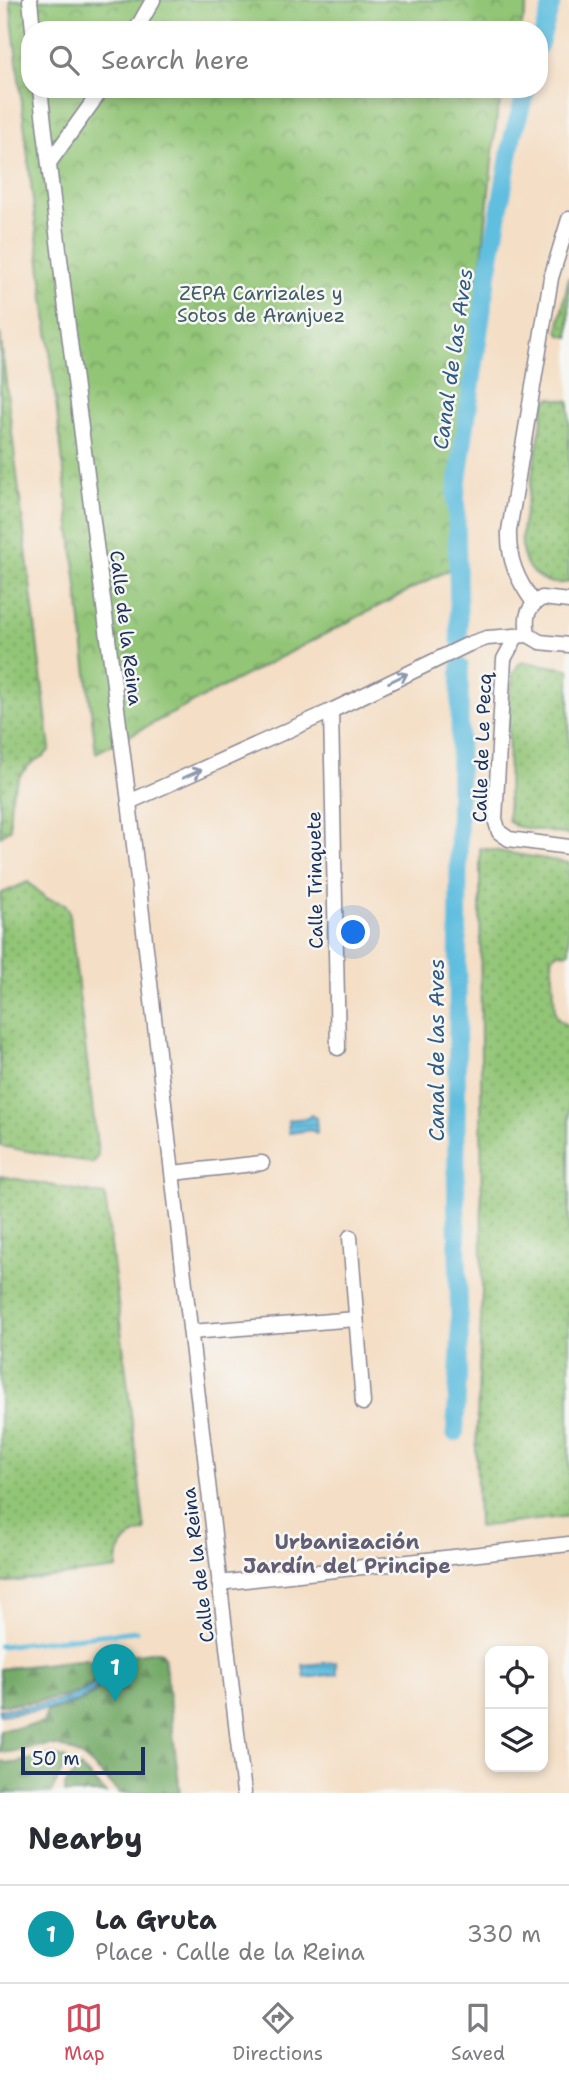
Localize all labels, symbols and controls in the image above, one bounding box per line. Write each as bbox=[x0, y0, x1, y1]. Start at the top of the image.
search box bbox=[21, 21, 548, 98]
icon: search bbox=[45, 41, 83, 79]
text: Search here bbox=[101, 42, 250, 77]
water label: Canal de las Aves bbox=[426, 267, 480, 451]
park label: ZEPA Carrizales y Sotos de Aranjuez bbox=[177, 281, 345, 328]
street label: Calle de la Reina bbox=[104, 549, 148, 707]
one-way arrow bbox=[387, 671, 408, 685]
street label: Calle de Le Pecq bbox=[467, 671, 497, 823]
one-way arrow bbox=[180, 767, 202, 780]
street label: Calle Trinquete bbox=[301, 811, 329, 949]
your location bbox=[336, 915, 370, 949]
water label: Canal de las Aves bbox=[423, 959, 451, 1141]
street label: Calle de la Reina bbox=[176, 1486, 220, 1644]
district label: Urbanización Jardín del Principe bbox=[243, 1528, 451, 1580]
pin: 1 bbox=[92, 1644, 138, 1702]
map controls bbox=[485, 1646, 548, 1772]
button: locate bbox=[485, 1646, 548, 1709]
button: layers bbox=[485, 1709, 548, 1772]
scale bar bbox=[21, 1744, 145, 1776]
text: 50 m bbox=[32, 1746, 80, 1771]
text: Nearby bbox=[28, 1818, 143, 1859]
text: La Gruta bbox=[95, 1902, 217, 1937]
text: 1 bbox=[46, 1919, 56, 1949]
text: 330 m bbox=[467, 1919, 541, 1949]
text: Place · Calle de la Reina bbox=[95, 1937, 365, 1967]
tab: Map bbox=[64, 1999, 105, 2066]
tab: Directions bbox=[233, 1999, 323, 2066]
tab: Saved bbox=[451, 1999, 505, 2066]

